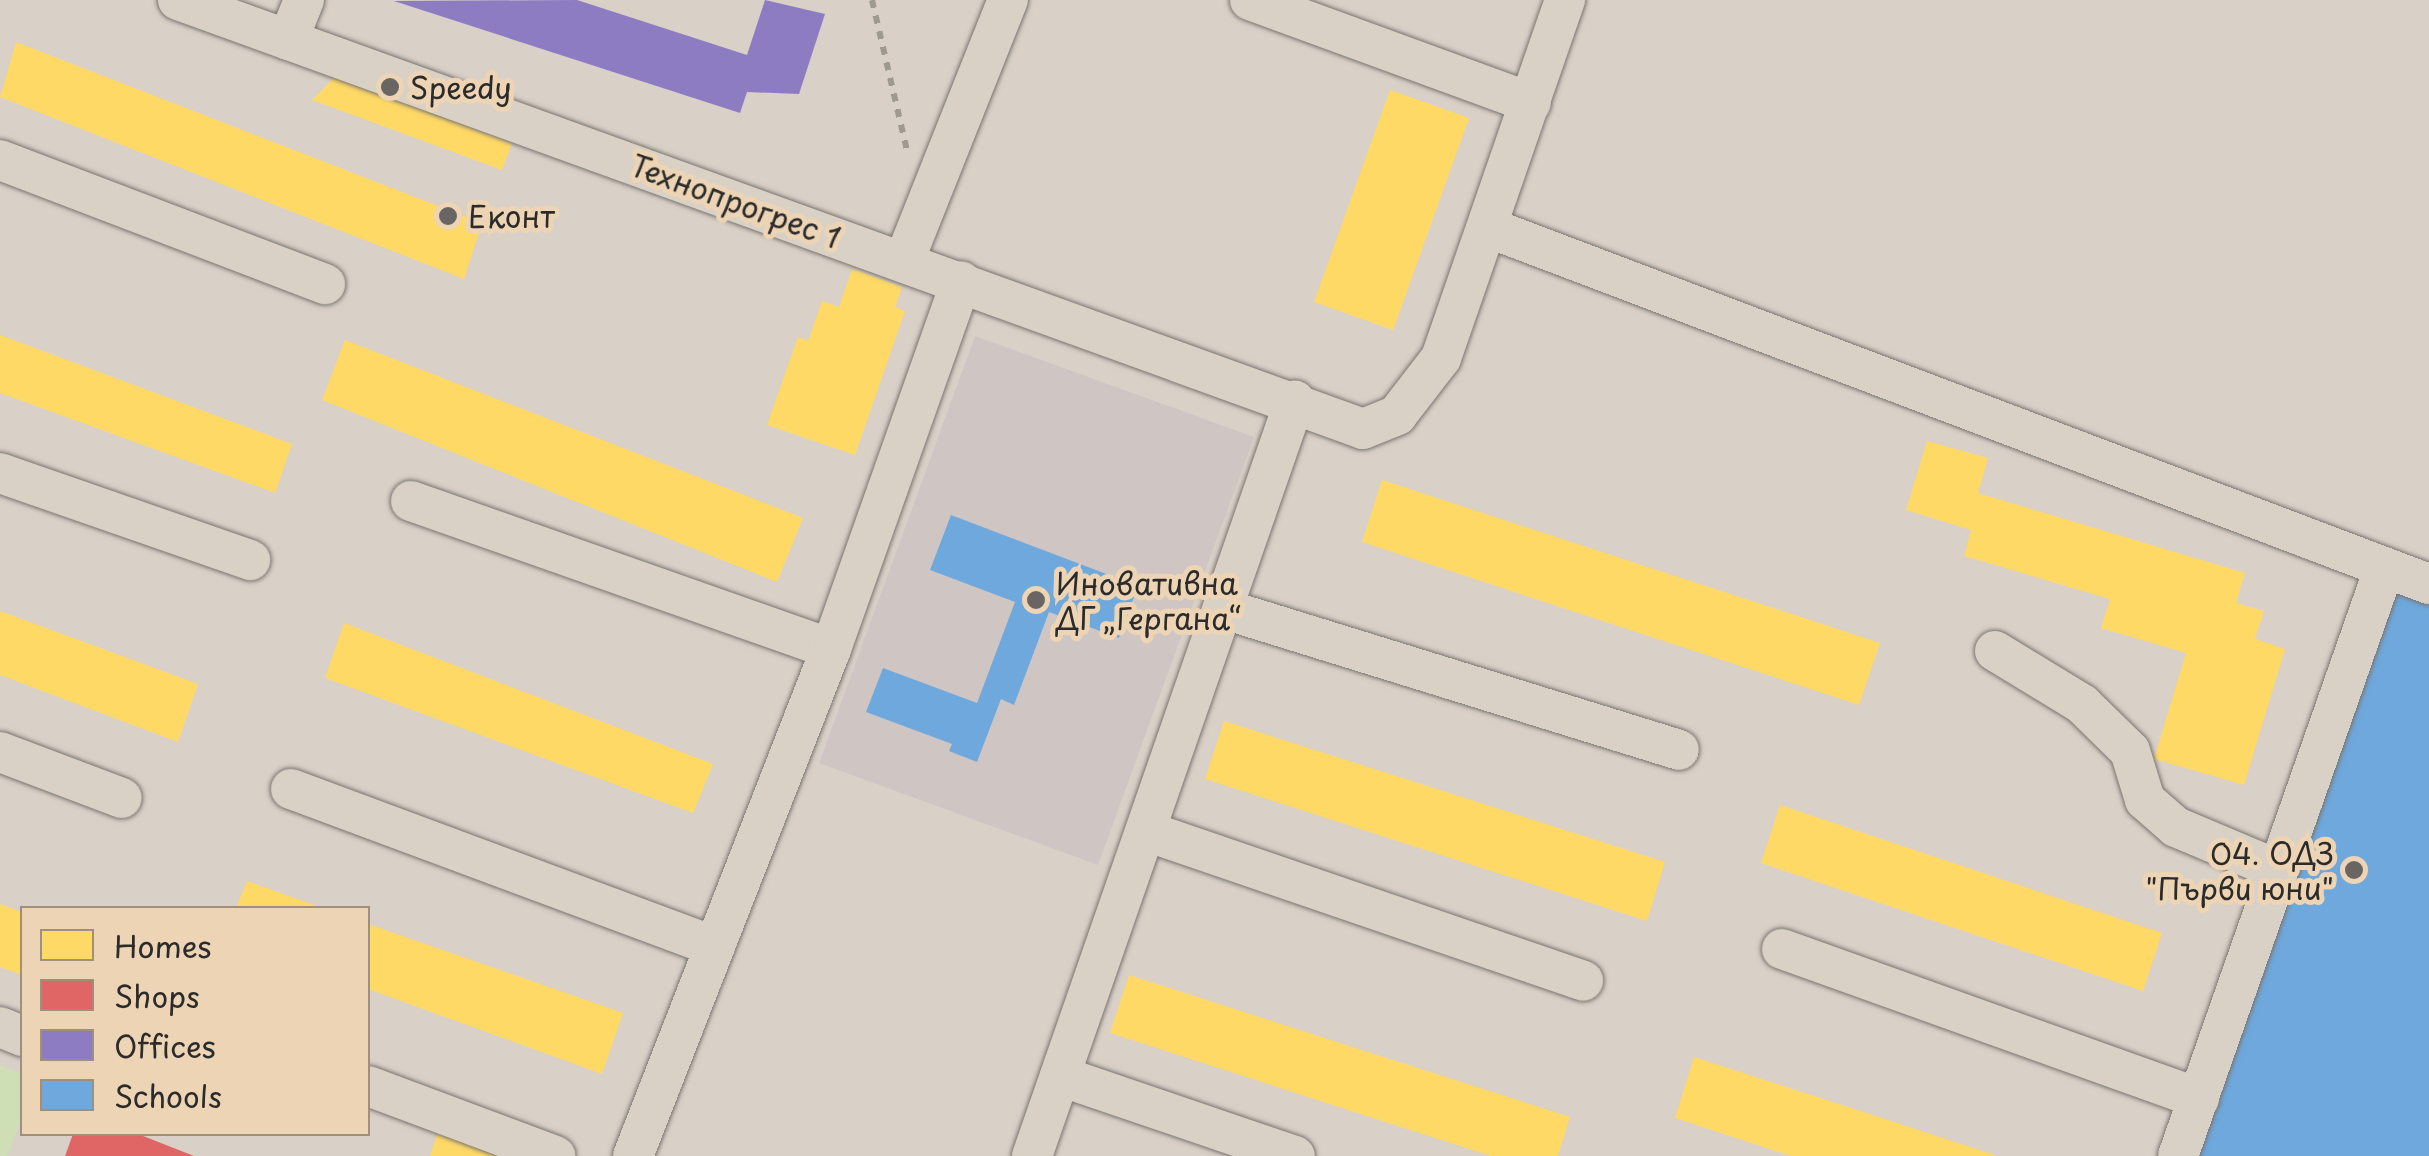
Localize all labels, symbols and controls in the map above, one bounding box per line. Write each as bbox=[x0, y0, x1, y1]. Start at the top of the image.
place label: Speedy bbox=[410, 69, 512, 105]
marker: Speedy bbox=[379, 76, 401, 98]
street label: Технопрогрес 1 bbox=[626, 146, 846, 256]
place label: Еконт bbox=[468, 198, 555, 234]
marker: Еконт bbox=[437, 205, 459, 227]
place label: Иновативна ДГ „Гергана“ bbox=[1056, 565, 1242, 636]
marker: Иновативна ДГ „Гергана“ bbox=[1025, 589, 1047, 611]
place label: 04. ОДЗ "Първи юни" bbox=[2143, 835, 2334, 906]
marker: 04. ОДЗ "Първи юни" bbox=[2343, 859, 2365, 881]
legend bbox=[20, 906, 370, 1136]
text: Homes bbox=[114, 923, 211, 968]
text: Shops bbox=[114, 973, 200, 1018]
text: Offices bbox=[114, 1023, 216, 1068]
text: Schools bbox=[114, 1073, 222, 1118]

